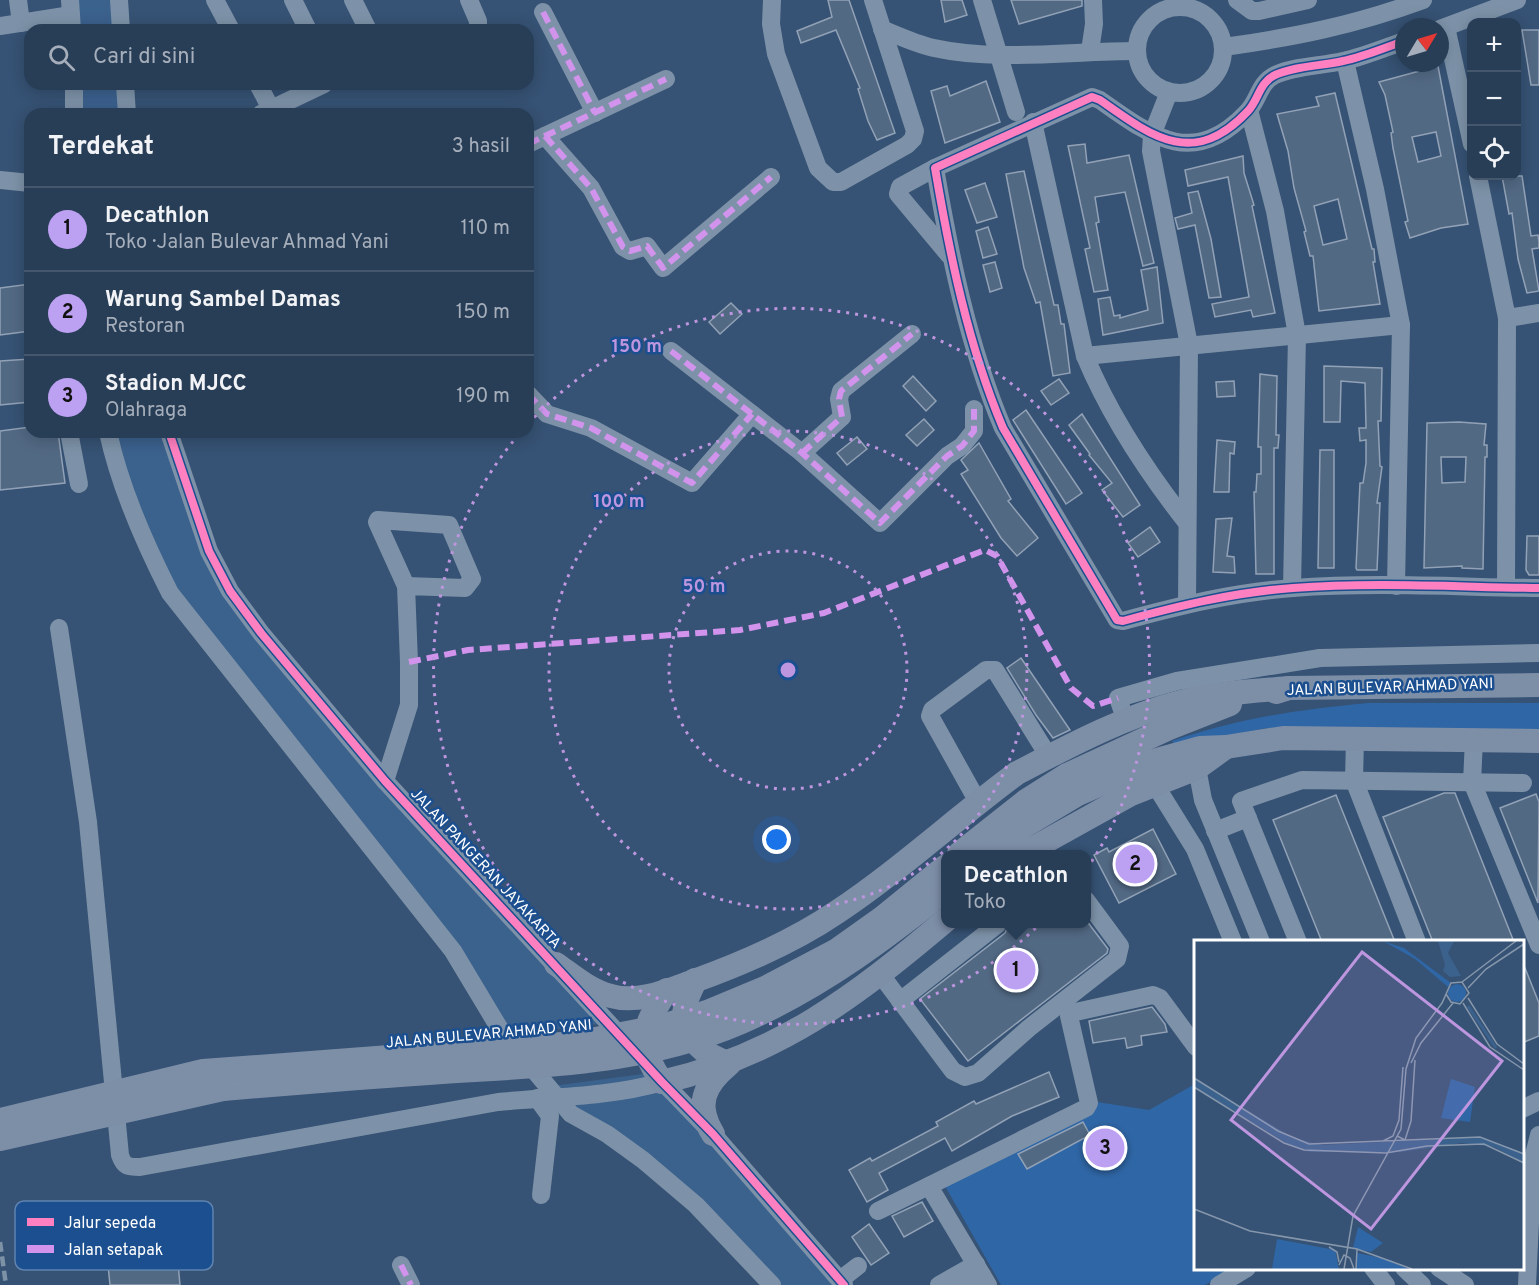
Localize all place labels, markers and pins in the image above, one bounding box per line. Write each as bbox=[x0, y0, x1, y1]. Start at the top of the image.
centre of rings bbox=[778, 660, 798, 680]
pin: 2 bbox=[1116, 842, 1154, 886]
pin: 1 bbox=[996, 948, 1036, 992]
pin: 3 bbox=[1086, 1126, 1124, 1170]

